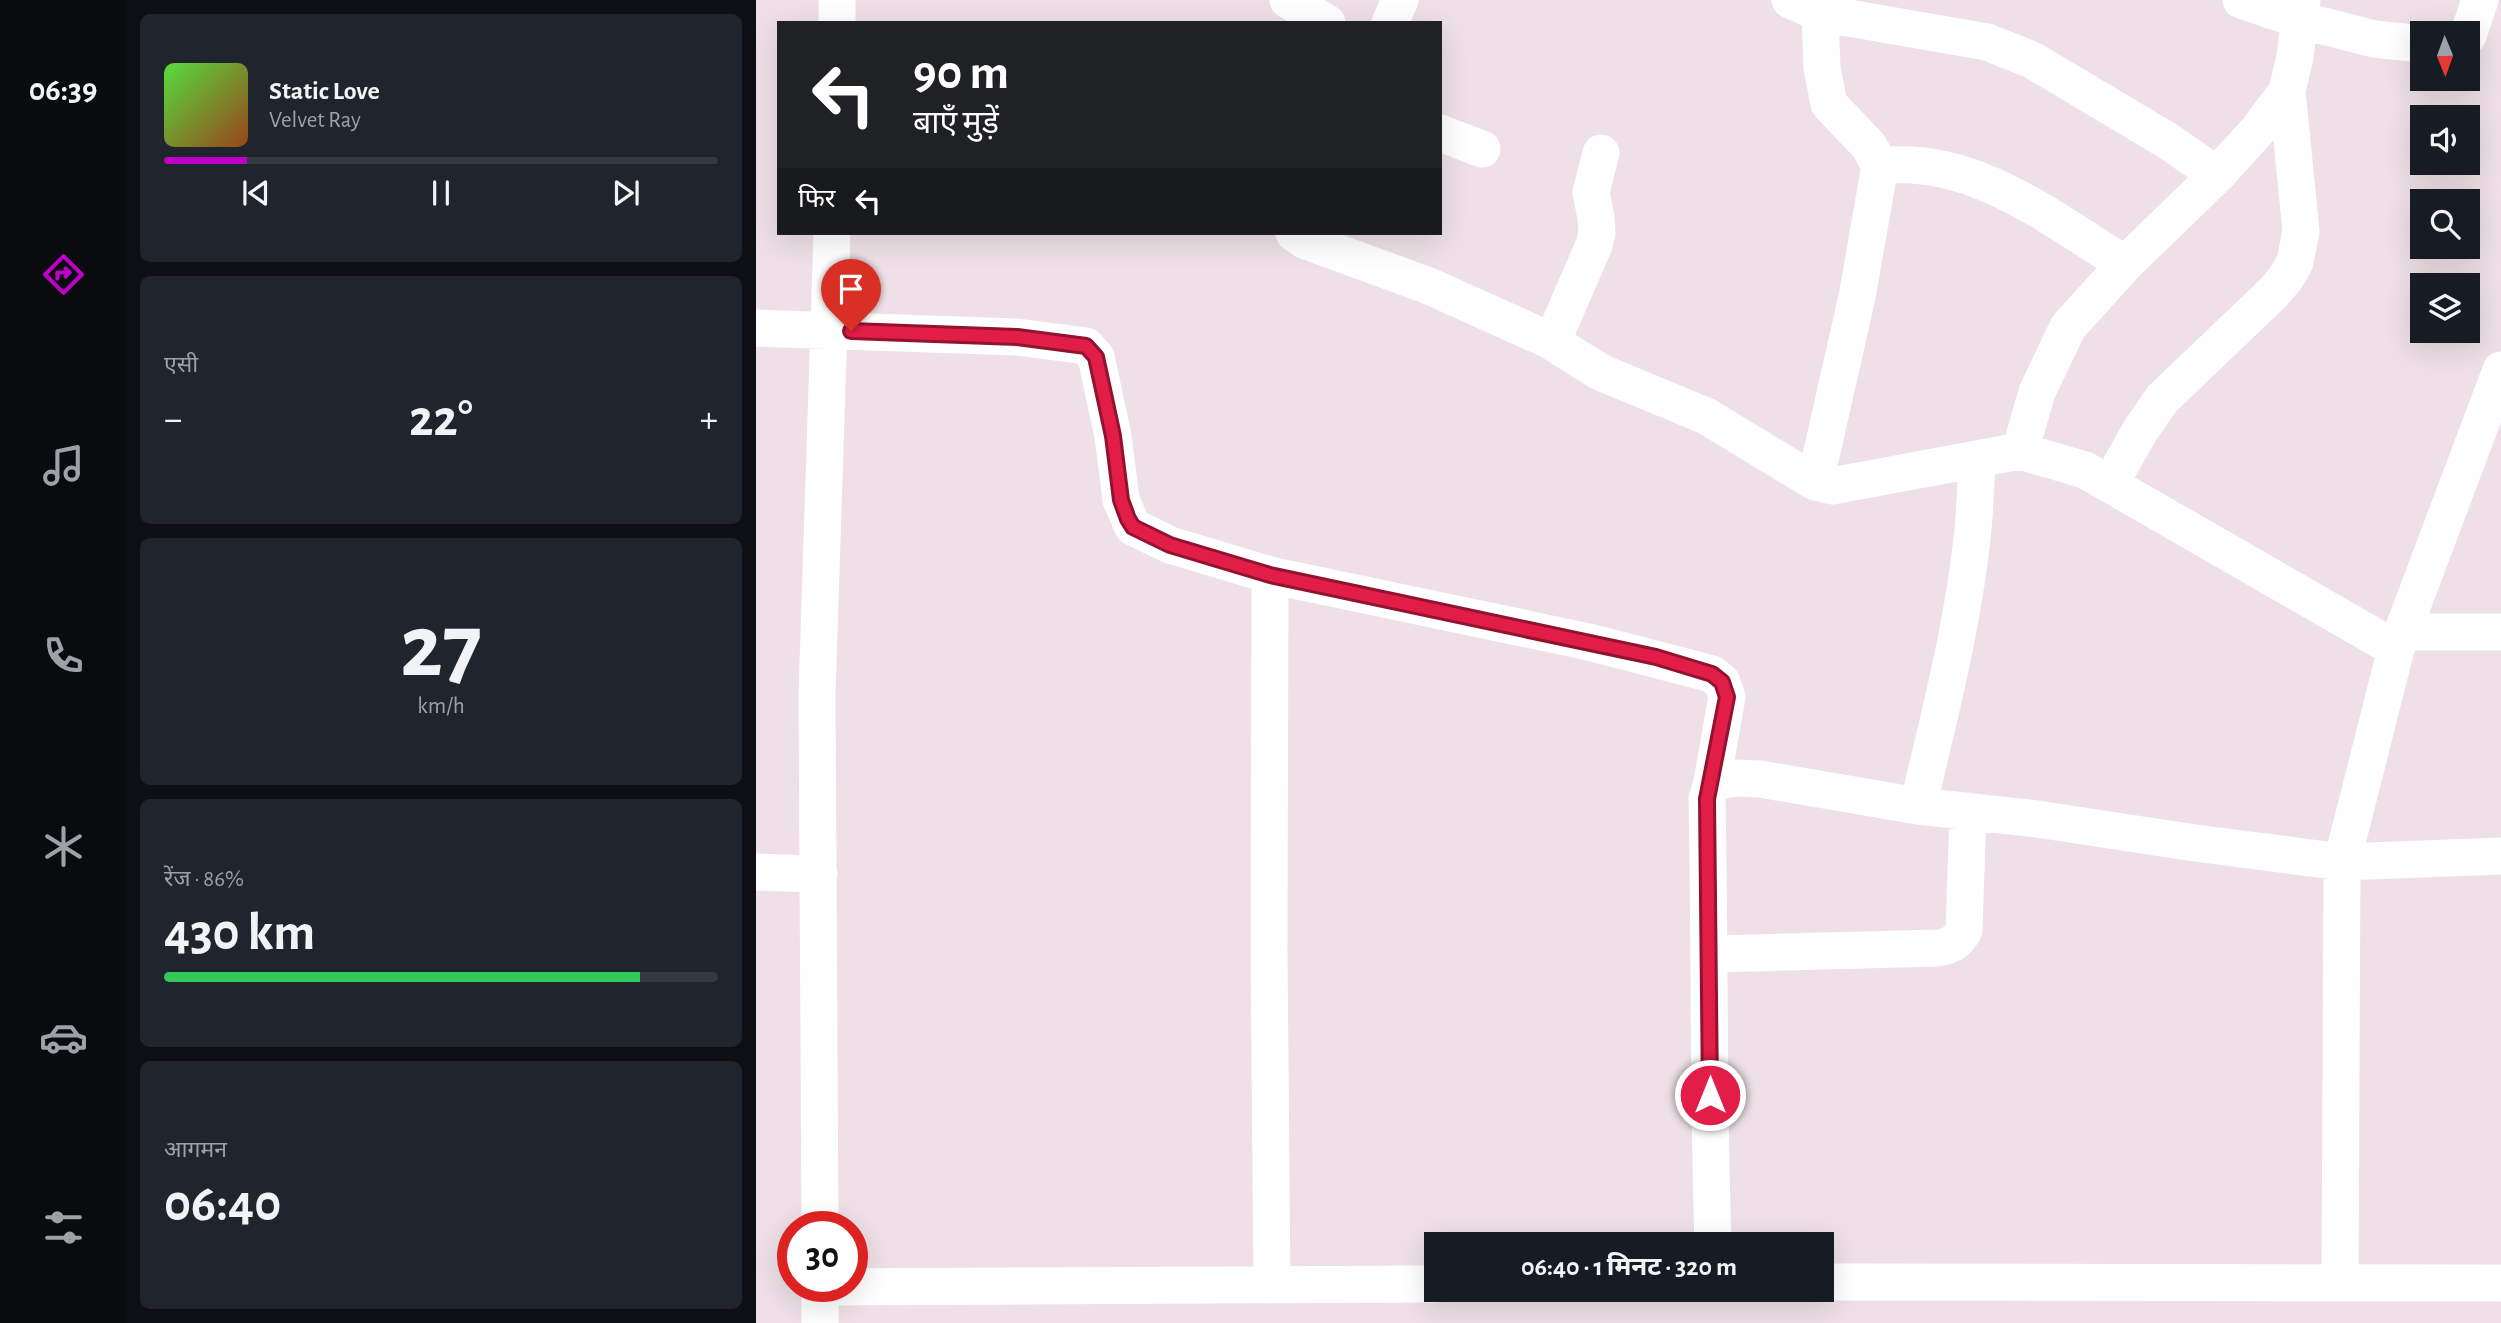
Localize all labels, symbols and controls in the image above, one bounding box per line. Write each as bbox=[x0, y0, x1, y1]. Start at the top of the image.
north arrow bbox=[2410, 21, 2480, 91]
map controls bbox=[2410, 21, 2480, 343]
icon: left bbox=[798, 49, 889, 140]
text: 90 m bbox=[913, 49, 1009, 98]
text: 06:39 bbox=[29, 74, 97, 106]
text: Static Love bbox=[269, 78, 380, 104]
button: sound bbox=[2410, 105, 2480, 175]
text: बाएँ मुड़ें bbox=[913, 107, 999, 139]
text: Velvet Ray bbox=[269, 109, 361, 132]
icon: previous bbox=[237, 174, 275, 212]
icon: pause bbox=[422, 174, 460, 212]
icon: next bbox=[607, 174, 645, 212]
icon: left bbox=[849, 182, 887, 220]
text: फिर bbox=[798, 186, 835, 212]
button: search bbox=[2410, 189, 2480, 259]
icon: directions bbox=[39, 250, 88, 299]
pin bbox=[821, 259, 881, 331]
icon: arrive bbox=[832, 270, 870, 308]
button: layers bbox=[2410, 273, 2480, 343]
text: एसी bbox=[164, 354, 198, 377]
text: 22° bbox=[409, 393, 473, 445]
text: − bbox=[164, 401, 182, 439]
text: + bbox=[700, 401, 718, 439]
icon: music bbox=[39, 441, 88, 490]
text: 27 bbox=[400, 602, 482, 693]
icon: phone bbox=[39, 631, 88, 680]
text: km/h bbox=[417, 695, 465, 718]
icon: climate bbox=[39, 822, 88, 871]
text: रेंज · 86% bbox=[164, 868, 244, 891]
text: 430 km bbox=[164, 907, 315, 959]
icon: car bbox=[39, 1013, 88, 1062]
position arrow bbox=[1673, 1058, 1747, 1132]
text: आगमन bbox=[164, 1139, 227, 1162]
text: 06:40 bbox=[164, 1178, 281, 1230]
icon: filters bbox=[39, 1203, 88, 1252]
speed limit sign: 30 bbox=[777, 1211, 868, 1302]
text: 06:40 · 1 मिनट · 320 m bbox=[1521, 1254, 1737, 1280]

